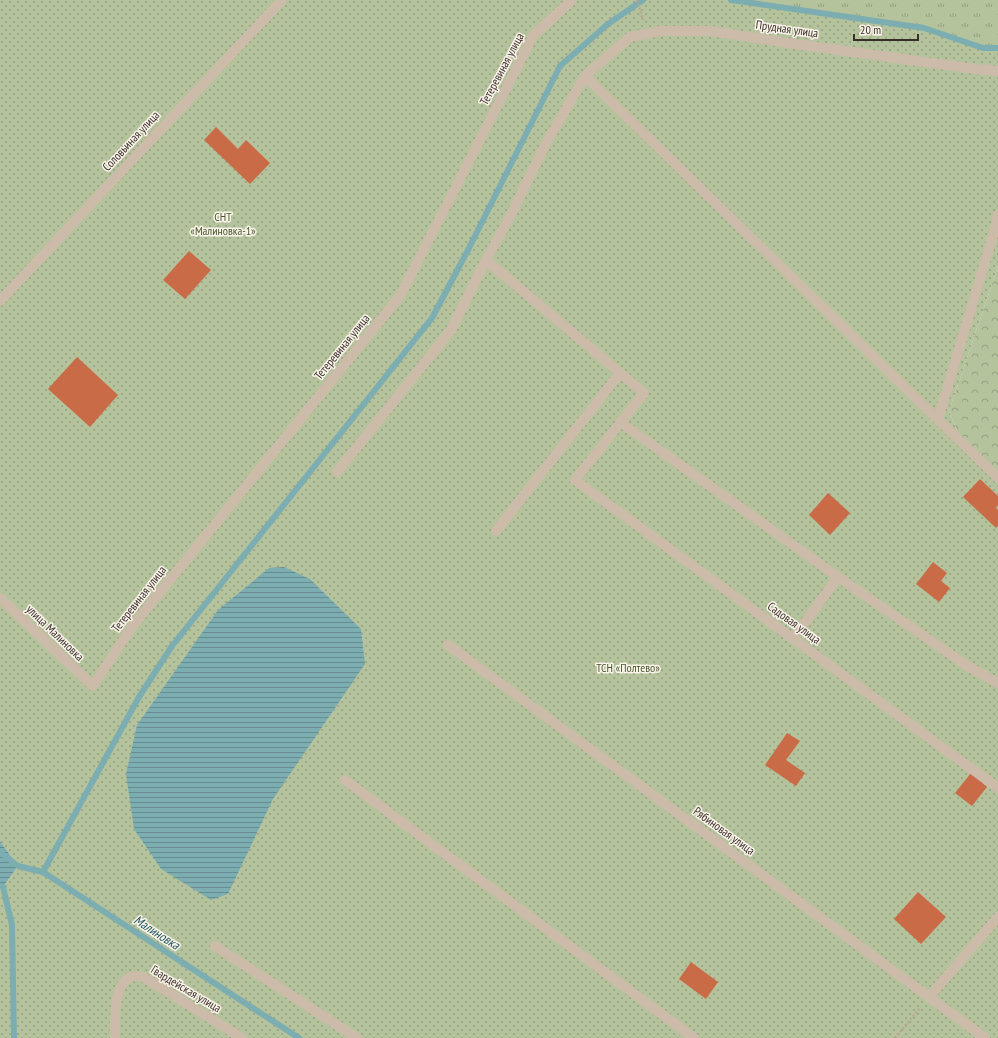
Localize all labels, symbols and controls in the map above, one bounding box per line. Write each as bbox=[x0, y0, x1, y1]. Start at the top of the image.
scale bar bbox=[854, 16, 918, 42]
street label: Прудная улица bbox=[755, 17, 819, 40]
text: 20 m bbox=[860, 22, 881, 37]
street label: Тетеревиная улица bbox=[476, 30, 527, 108]
street label: Соловьиная улица bbox=[99, 107, 162, 174]
park label: СНТ «Малиновка-1» bbox=[190, 209, 256, 238]
street label: Тетеревиная улица bbox=[311, 311, 373, 382]
street label: Тетеревиная улица bbox=[108, 562, 169, 635]
street label: Садовая улица bbox=[765, 598, 824, 647]
street label: улица Малиновка bbox=[23, 601, 87, 664]
park label: ТСН «Полтево» bbox=[596, 660, 660, 675]
street label: Рябиновая улица bbox=[691, 803, 758, 858]
water label: Малиновка bbox=[131, 911, 183, 954]
street label: Гвардейская улица bbox=[149, 962, 224, 1015]

